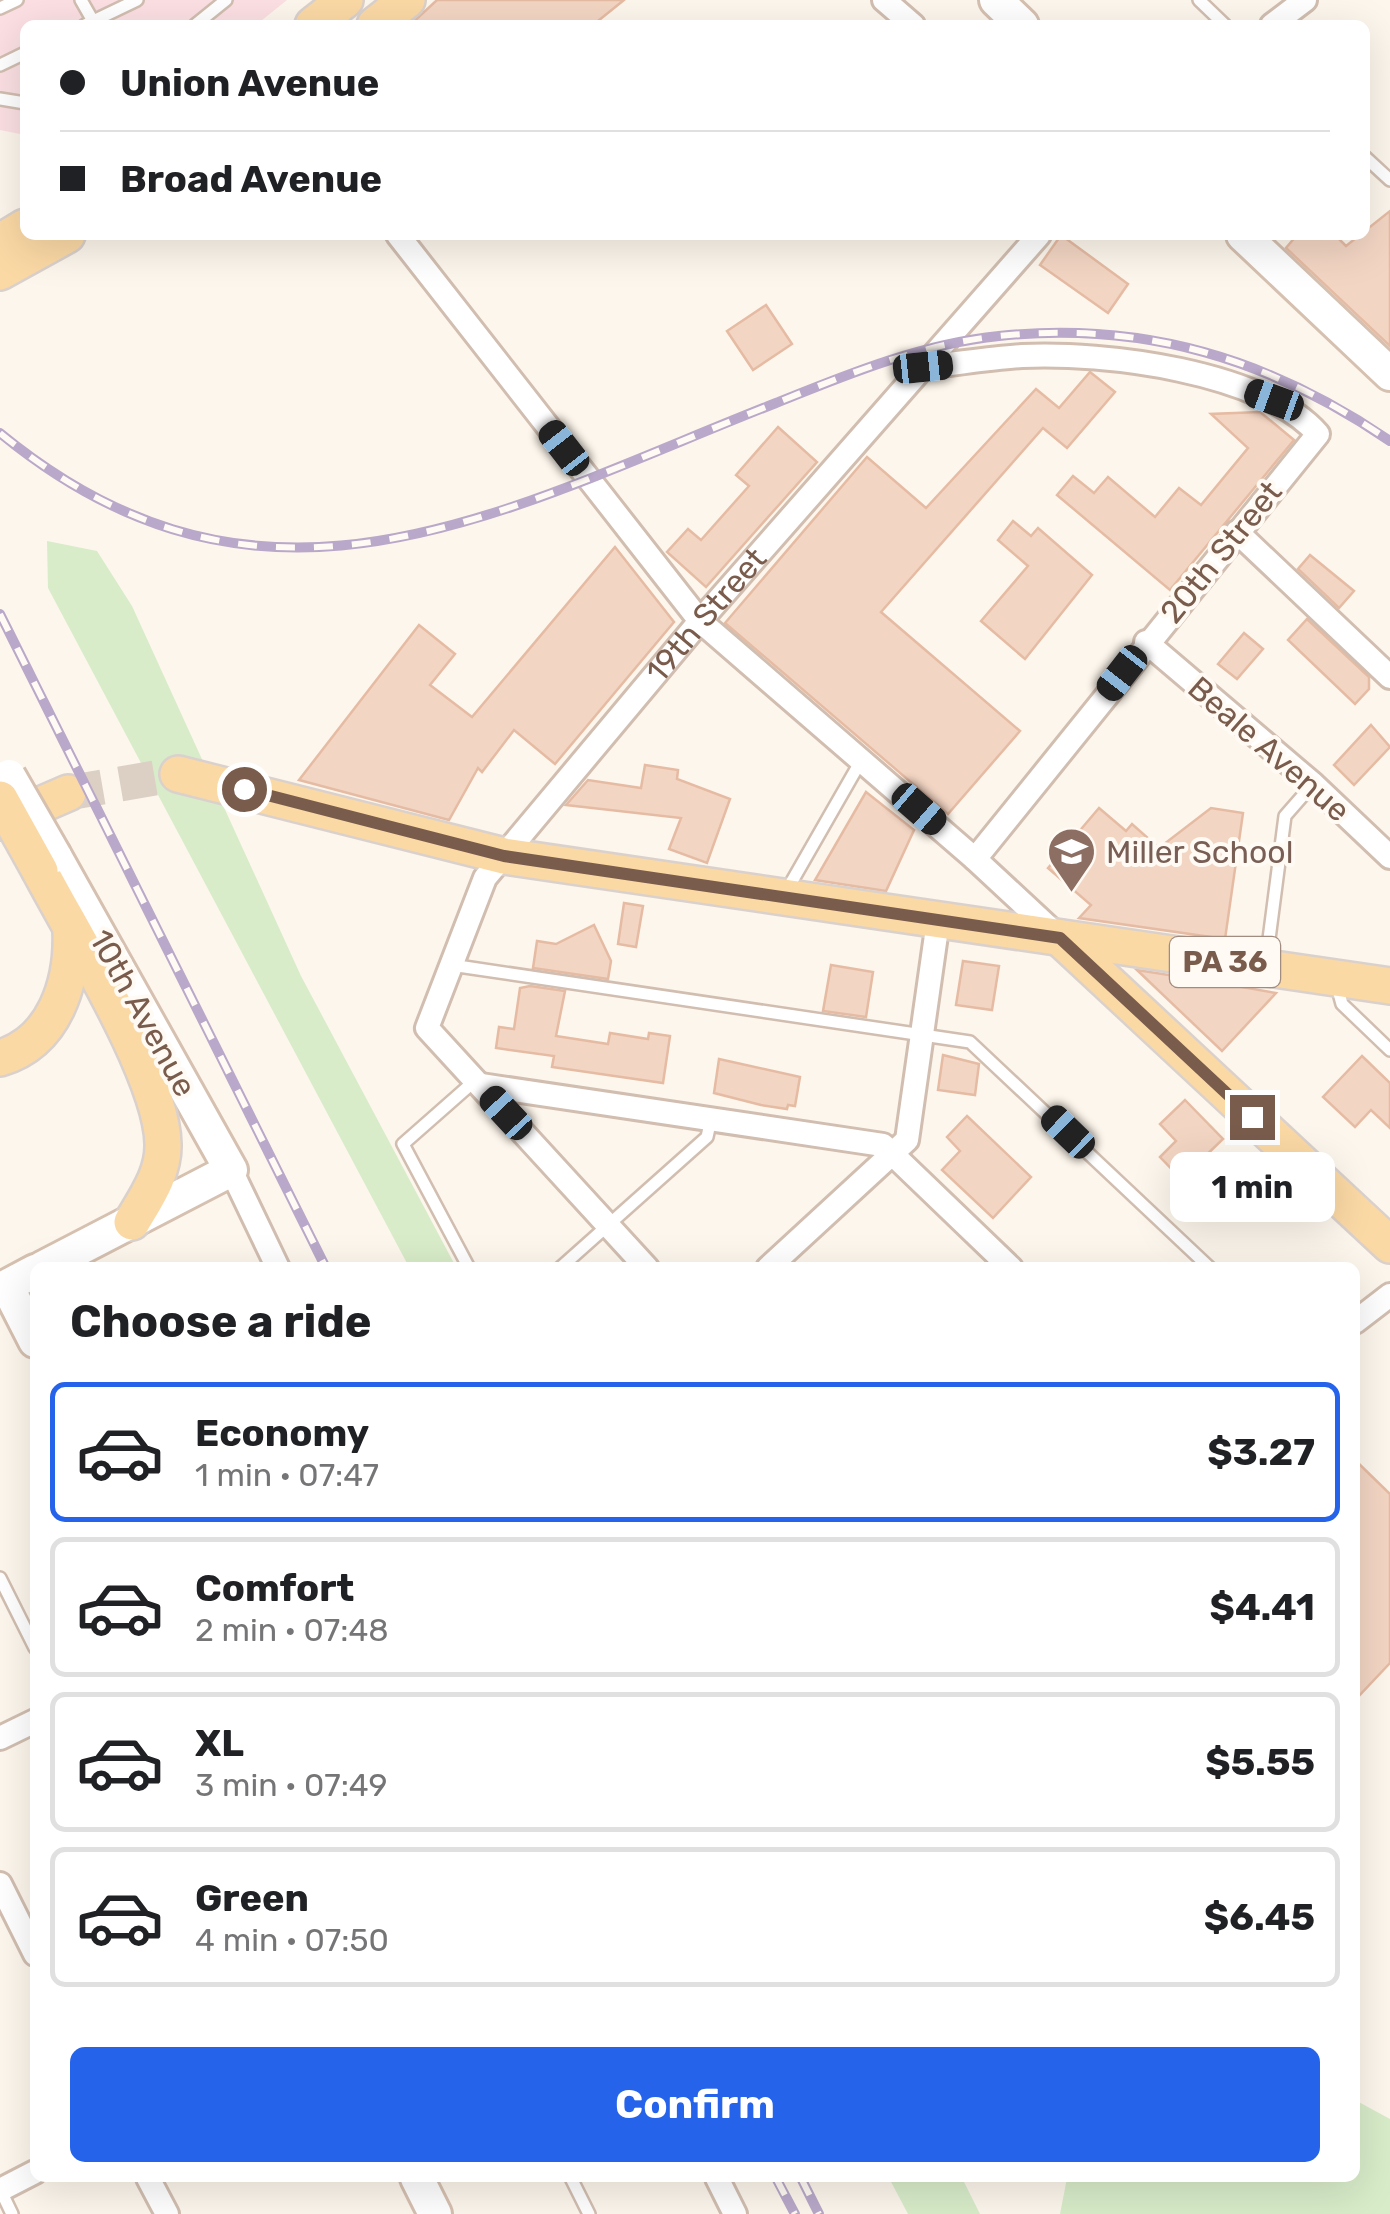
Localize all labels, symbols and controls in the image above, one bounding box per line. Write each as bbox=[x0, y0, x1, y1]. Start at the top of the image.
text: Union Avenue bbox=[120, 60, 379, 106]
text: Broad Avenue bbox=[120, 156, 382, 202]
car bbox=[892, 349, 954, 385]
car bbox=[1241, 376, 1307, 424]
car bbox=[534, 415, 594, 481]
street label: 20th Street bbox=[1152, 473, 1290, 631]
street label: 19th Street bbox=[638, 540, 774, 690]
car bbox=[1092, 640, 1152, 706]
street label: Beale Avenue bbox=[1180, 668, 1358, 830]
route start bbox=[222, 767, 267, 812]
car bbox=[887, 778, 951, 840]
school or university icon: Miller School bbox=[1045, 826, 1097, 894]
place label: Miller School bbox=[1106, 833, 1293, 871]
street label: 10th Avenue bbox=[82, 923, 204, 1103]
road number: PA 36 bbox=[1170, 937, 1280, 987]
car bbox=[475, 1081, 537, 1145]
route end bbox=[1230, 1095, 1275, 1140]
car bbox=[1036, 1100, 1100, 1164]
callout: 1 min bbox=[1170, 1152, 1334, 1222]
text: 1 min bbox=[1212, 1168, 1293, 1206]
text: Choose a ride bbox=[70, 1295, 372, 1348]
icon: car bbox=[75, 1407, 165, 1497]
text: Economy bbox=[195, 1410, 369, 1456]
text: $3.27 bbox=[1207, 1429, 1315, 1475]
text: 1 min · 07:47 bbox=[195, 1456, 379, 1494]
icon: car bbox=[75, 1562, 165, 1652]
text: Comfort bbox=[195, 1565, 354, 1611]
text: $4.41 bbox=[1210, 1584, 1315, 1630]
text: 2 min · 07:48 bbox=[195, 1611, 389, 1649]
icon: car bbox=[75, 1717, 165, 1807]
text: XL bbox=[195, 1720, 244, 1766]
text: $5.55 bbox=[1205, 1739, 1315, 1785]
text: 3 min · 07:49 bbox=[195, 1766, 387, 1804]
icon: car bbox=[75, 1872, 165, 1962]
text: Green bbox=[195, 1875, 309, 1921]
text: $6.45 bbox=[1204, 1894, 1315, 1940]
text: 4 min · 07:50 bbox=[195, 1921, 389, 1959]
button: Confirm bbox=[70, 2047, 1320, 2162]

